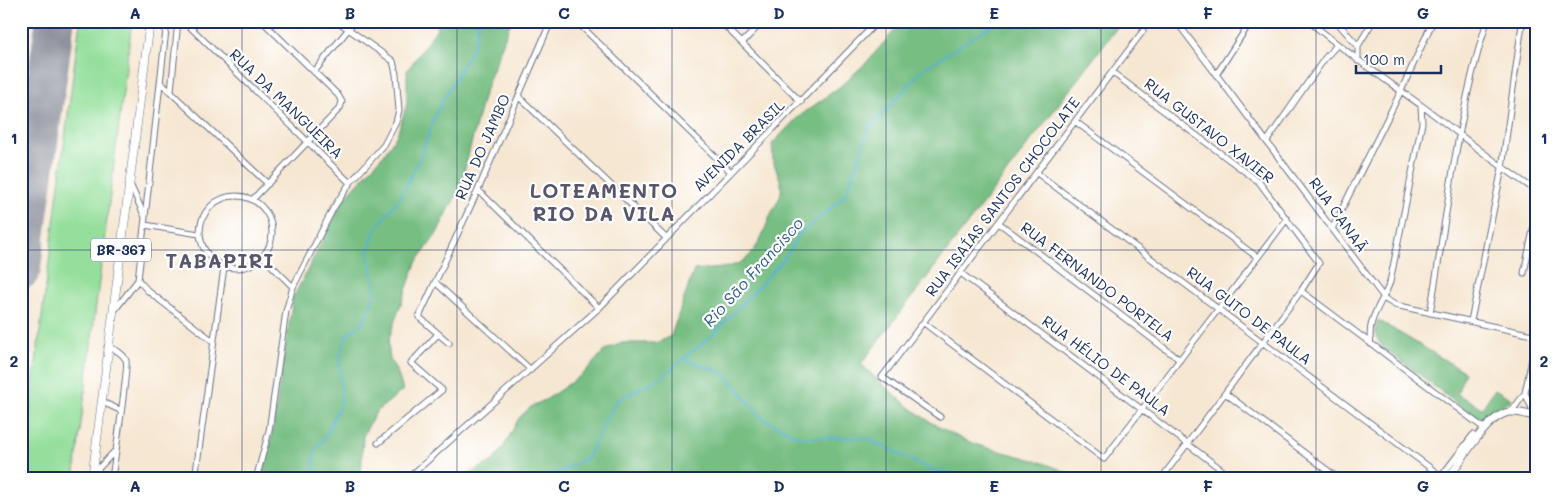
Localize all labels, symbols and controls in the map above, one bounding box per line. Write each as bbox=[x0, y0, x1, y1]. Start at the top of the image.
text: A bbox=[129, 2, 141, 23]
text: B bbox=[345, 2, 355, 23]
text: C bbox=[558, 2, 570, 23]
text: D bbox=[773, 2, 785, 23]
text: E bbox=[989, 2, 999, 23]
text: F bbox=[1203, 2, 1213, 23]
text: G bbox=[1417, 2, 1429, 23]
scale bar bbox=[1356, 42, 1440, 74]
street label: RUA DA MANGUEIRA bbox=[226, 44, 348, 163]
text: 100 m bbox=[1363, 49, 1405, 69]
street label: RUA GUSTAVO XAVIER bbox=[1141, 73, 1279, 187]
street label: RUA DO JAMBO bbox=[450, 91, 514, 203]
street label: RUA ISAÍAS SANTOS CHOCOLATE bbox=[921, 92, 1084, 300]
street label: AVENIDA BRASIL bbox=[688, 95, 788, 195]
text: 1 bbox=[10, 127, 18, 148]
text: 1 bbox=[1540, 127, 1548, 148]
street label: RUA CANAÃ bbox=[1305, 173, 1373, 256]
district label: LOTEAMENTO RIO DA VILA bbox=[530, 177, 678, 226]
water label: Rio São Francisco bbox=[698, 212, 808, 331]
street label: RUA FERNANDO PORTELA bbox=[1017, 217, 1178, 345]
road number: BR-367 bbox=[91, 238, 151, 262]
district label: TABAPIRI bbox=[165, 247, 275, 273]
street label: RUA GUTO DE PAULA bbox=[1183, 262, 1316, 369]
street label: RUA HÉLIO DE PAULA bbox=[1038, 310, 1175, 420]
text: 2 bbox=[10, 350, 19, 371]
text: 2 bbox=[1540, 350, 1549, 371]
text: A bbox=[129, 475, 141, 496]
text: B bbox=[345, 475, 355, 496]
text: C bbox=[558, 475, 570, 496]
text: D bbox=[773, 475, 785, 496]
text: E bbox=[989, 475, 999, 496]
text: F bbox=[1203, 475, 1213, 496]
text: G bbox=[1417, 475, 1429, 496]

